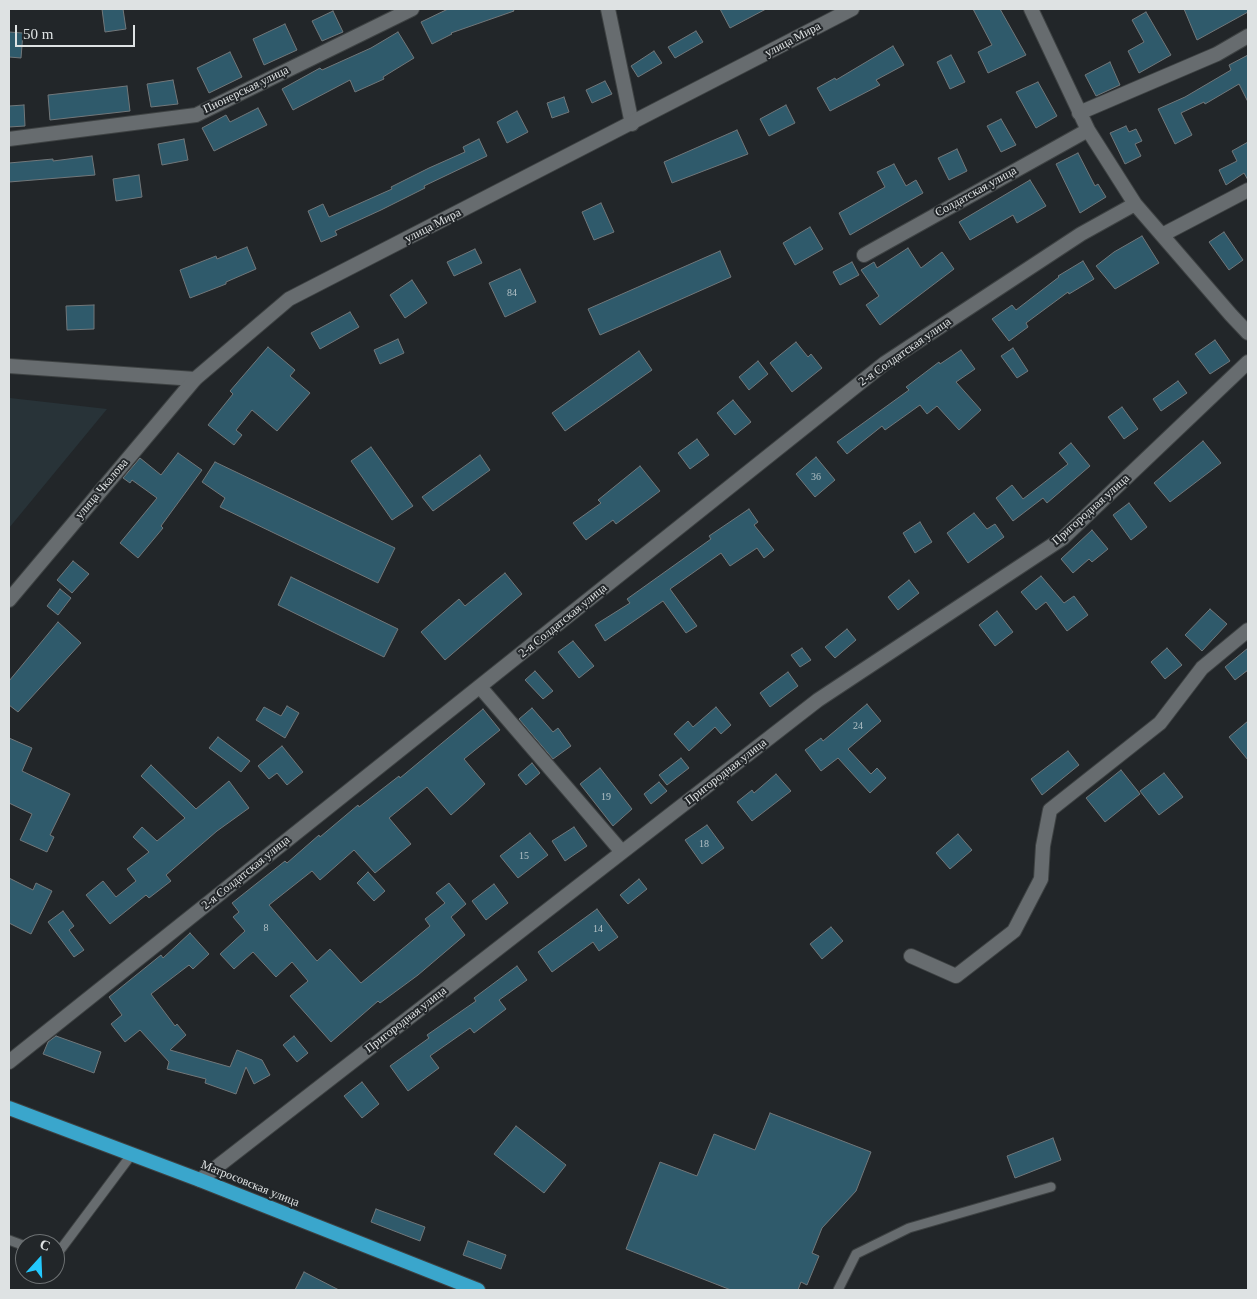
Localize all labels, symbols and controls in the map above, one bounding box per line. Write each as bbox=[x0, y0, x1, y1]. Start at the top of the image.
scale bar bbox=[18, 15, 138, 47]
street label: улица Мира bbox=[763, 19, 823, 61]
text: 50 m bbox=[23, 26, 53, 42]
street label: Пионерская улица bbox=[201, 63, 291, 117]
street label: Солдатская улица bbox=[933, 164, 1019, 220]
street label: улица Мира bbox=[403, 206, 463, 246]
house number: 84 bbox=[507, 287, 517, 299]
street label: 2-я Солдатская улица bbox=[856, 315, 954, 389]
street label: улица Чкалова bbox=[73, 456, 131, 522]
house number: 36 bbox=[811, 471, 821, 483]
street label: Пригородная улица bbox=[1049, 471, 1133, 549]
street label: 2-я Солдатская улица bbox=[516, 581, 610, 661]
house number: 24 bbox=[853, 720, 863, 732]
street label: Пригородная улица bbox=[682, 736, 770, 808]
house number: 19 bbox=[601, 791, 611, 803]
street label: 2-я Солдатская улица bbox=[199, 833, 293, 913]
house number: 18 bbox=[699, 838, 709, 850]
house number: 15 bbox=[519, 850, 529, 862]
house number: 8 bbox=[264, 922, 268, 934]
house number: 14 bbox=[593, 923, 603, 935]
street label: Пригородная улица bbox=[362, 984, 450, 1056]
street label: Матросовская улица bbox=[199, 1158, 301, 1210]
north arrow bbox=[15, 1234, 65, 1284]
text: С bbox=[38, 1237, 52, 1254]

